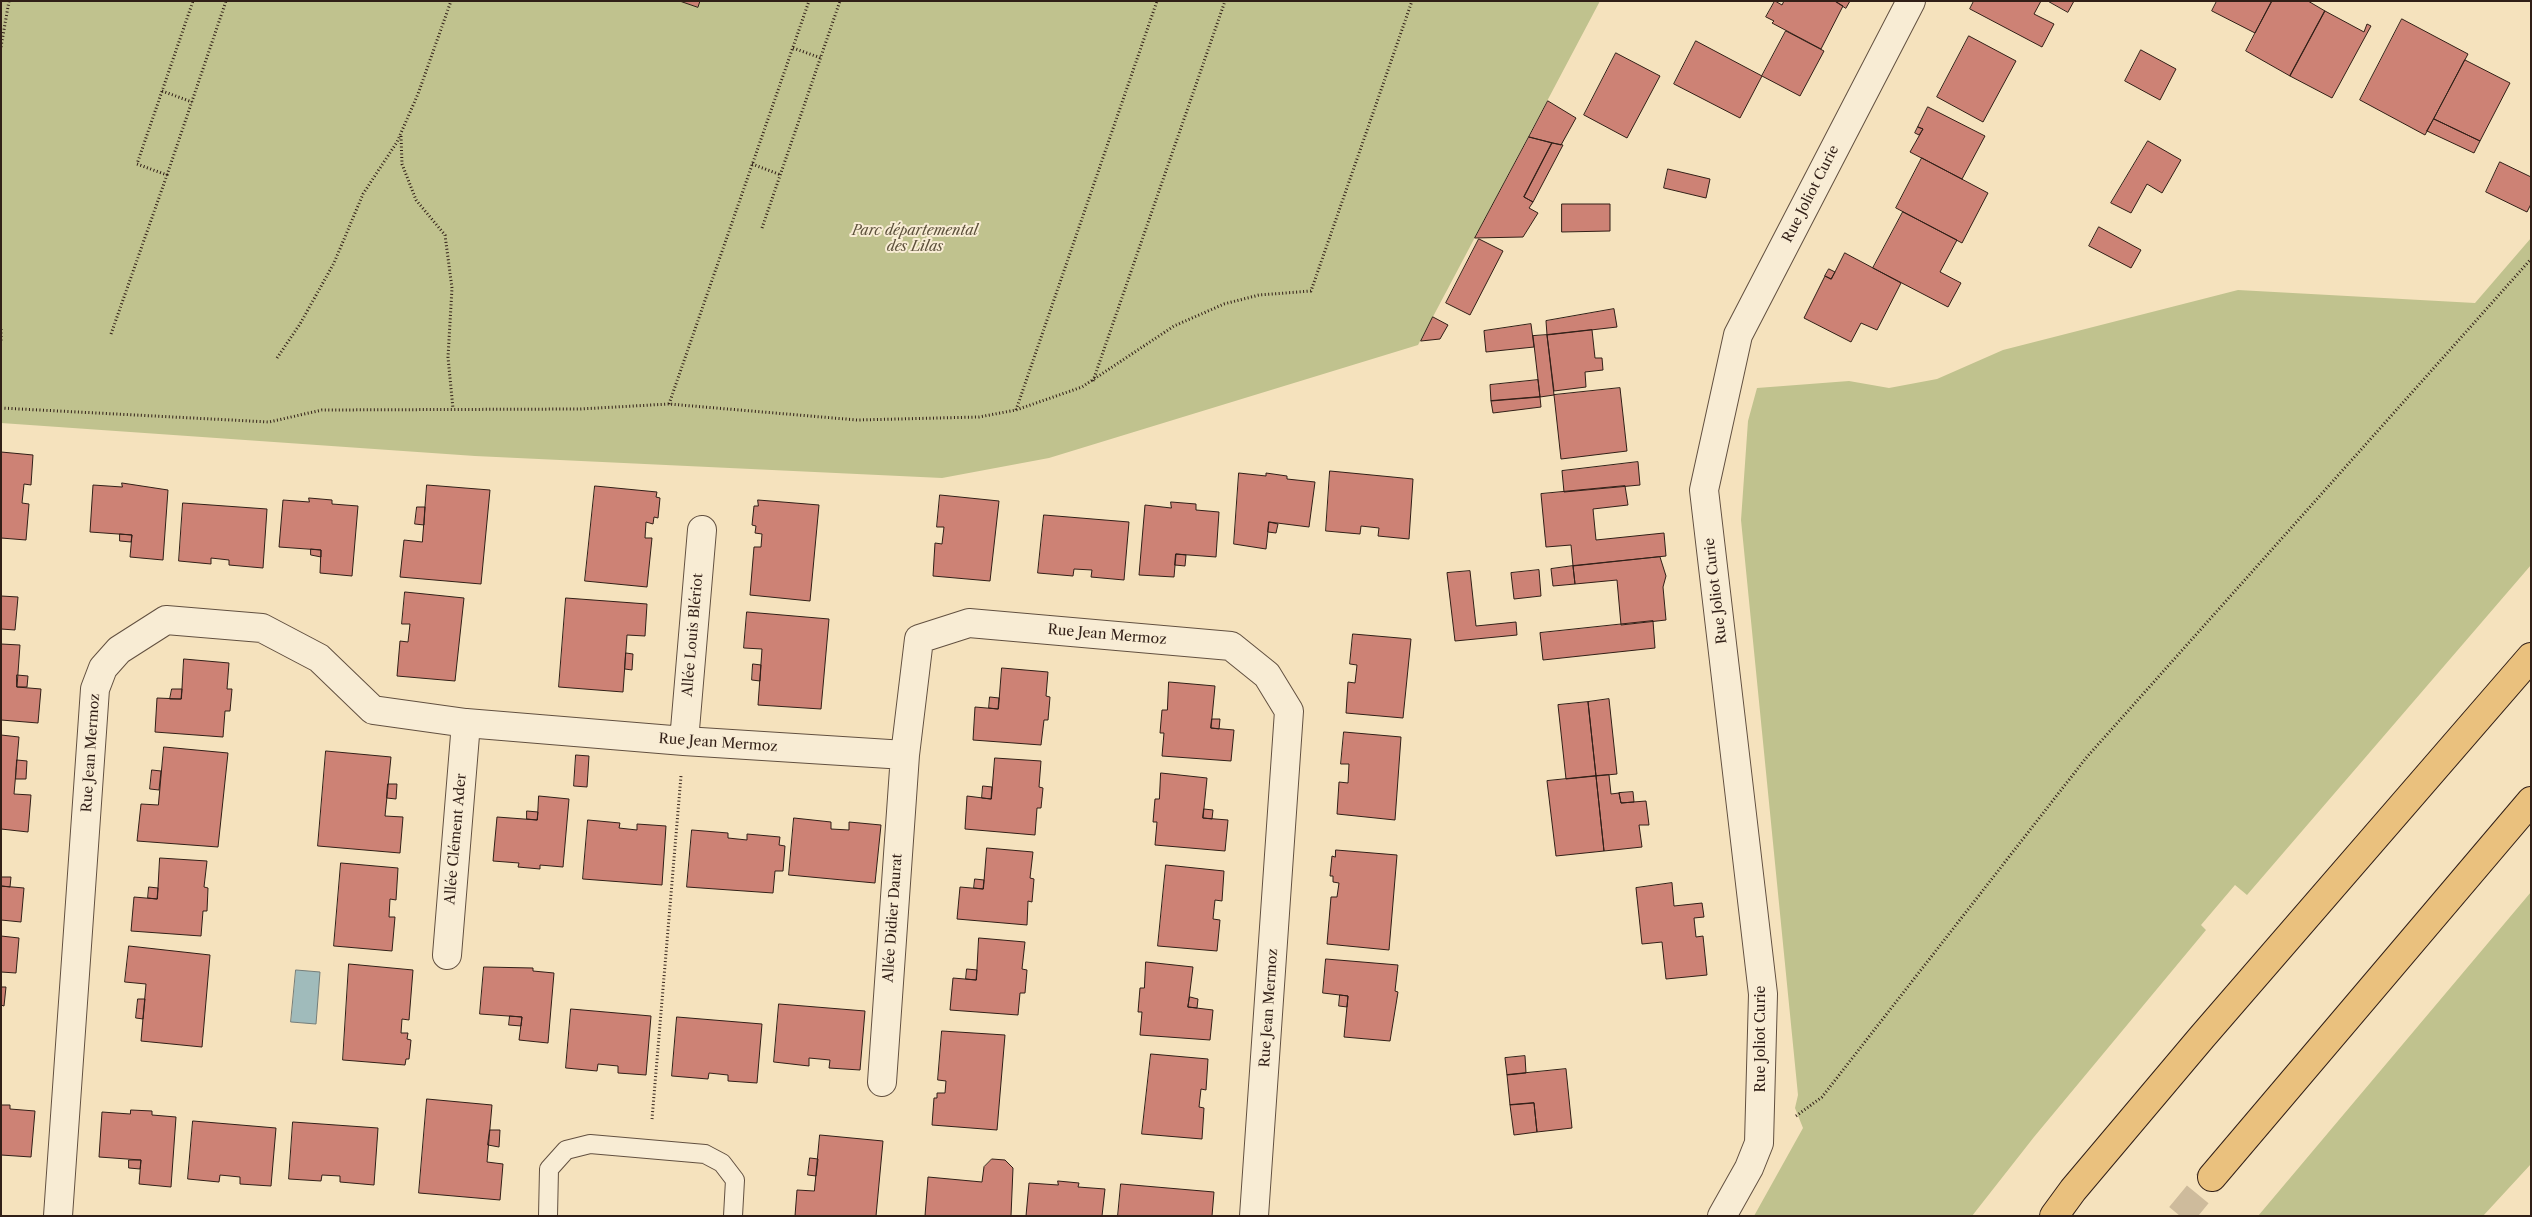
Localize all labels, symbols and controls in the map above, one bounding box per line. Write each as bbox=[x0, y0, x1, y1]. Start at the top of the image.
street label: Rue Joliot Curie bbox=[1779, 143, 1843, 245]
park label: Parc départemental des Lilas bbox=[852, 223, 978, 256]
street label: Rue Joliot Curie bbox=[1701, 537, 1731, 645]
street label: Allée Louis Blériot bbox=[679, 573, 707, 697]
street label: Rue Jean Mermoz bbox=[1047, 621, 1167, 649]
street label: Rue Jean Mermoz bbox=[78, 693, 104, 813]
street label: Rue Jean Mermoz bbox=[658, 730, 778, 756]
street label: Allée Clément Ader bbox=[442, 773, 470, 905]
street label: Allée Didier Daurat bbox=[880, 853, 906, 983]
street label: Rue Jean Mermoz bbox=[1256, 948, 1282, 1068]
street label: Rue Joliot Curie bbox=[1753, 986, 1769, 1092]

